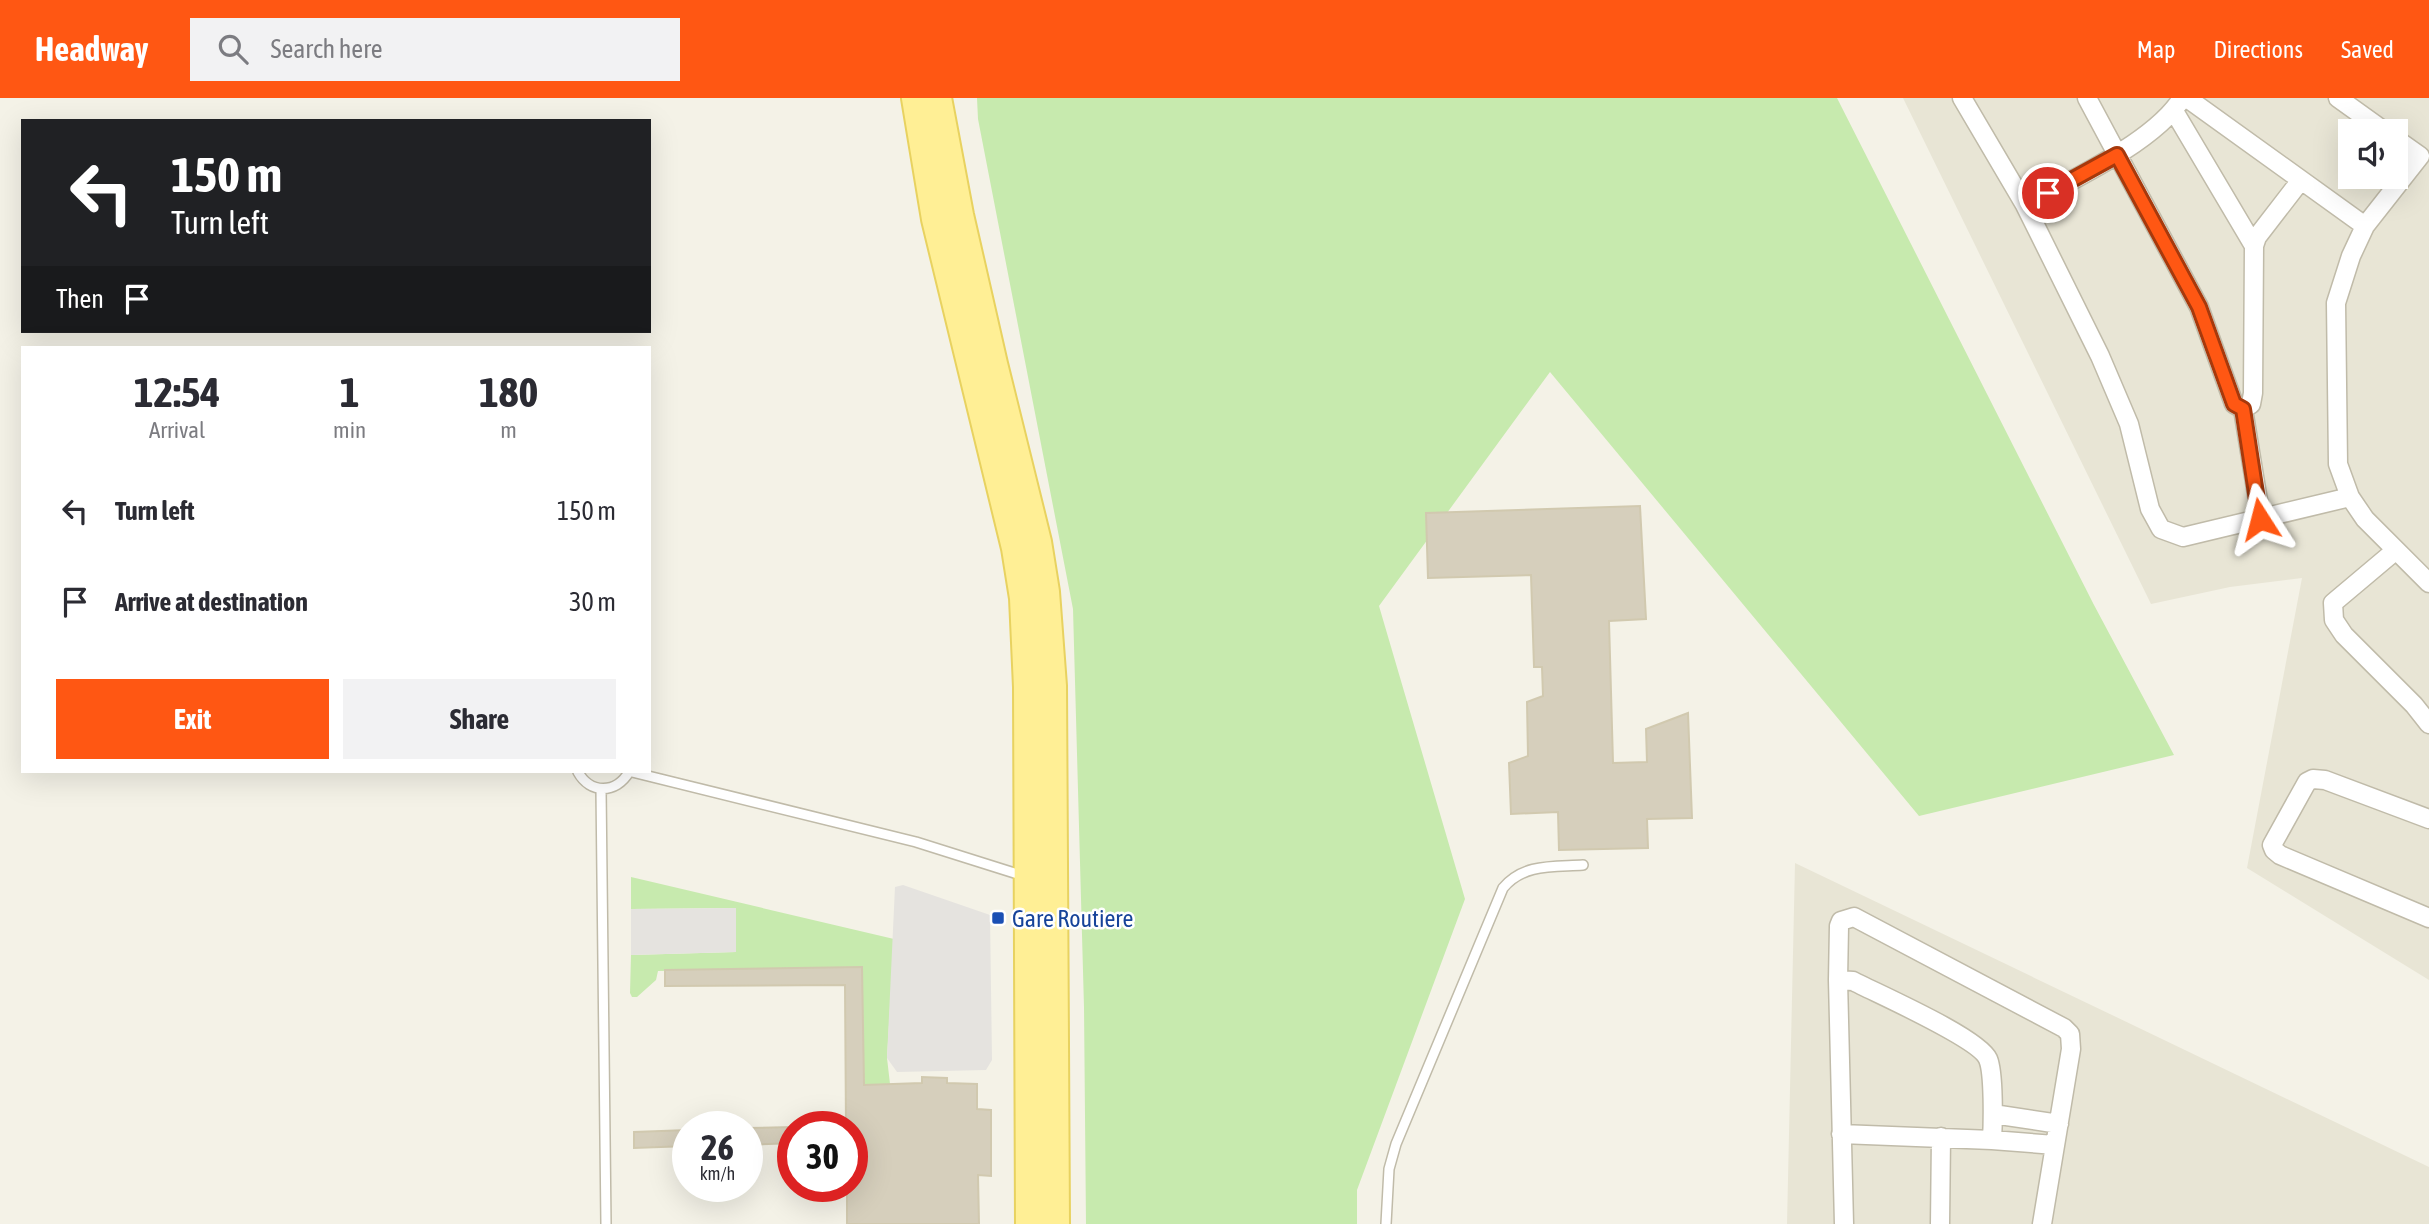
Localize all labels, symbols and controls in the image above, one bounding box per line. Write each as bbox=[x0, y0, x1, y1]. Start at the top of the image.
search box bbox=[190, 18, 680, 81]
text: Headway bbox=[35, 30, 148, 68]
icon: search bbox=[214, 30, 252, 68]
text: Search here bbox=[270, 34, 383, 64]
text: Map bbox=[2137, 36, 2175, 63]
text: Directions bbox=[2213, 36, 2303, 63]
text: Saved bbox=[2341, 36, 2394, 63]
map controls bbox=[2338, 119, 2408, 189]
button: sound bbox=[2338, 119, 2408, 189]
text: 150 m bbox=[171, 146, 282, 202]
icon: left bbox=[56, 147, 147, 238]
pin bbox=[2018, 163, 2078, 223]
icon: arrive bbox=[2029, 174, 2067, 212]
text: Turn left bbox=[171, 204, 269, 241]
icon: arrive bbox=[118, 280, 156, 318]
text: Then bbox=[56, 284, 104, 314]
text: 12:54 bbox=[134, 368, 220, 416]
text: 1 bbox=[340, 368, 359, 416]
text: 180 bbox=[479, 368, 538, 416]
text: Arrival bbox=[149, 417, 205, 443]
text: min bbox=[333, 417, 366, 443]
text: m bbox=[500, 417, 517, 443]
position arrow bbox=[2223, 482, 2297, 556]
icon: left bbox=[56, 492, 94, 530]
text: Turn left bbox=[115, 496, 195, 526]
text: 150 m bbox=[557, 496, 616, 526]
icon: arrive bbox=[56, 583, 94, 621]
text: Arrive at destination bbox=[115, 587, 308, 617]
text: 30 m bbox=[569, 587, 616, 617]
button: Exit bbox=[56, 679, 329, 759]
button: Share bbox=[343, 679, 616, 759]
place label: Gare Routiere bbox=[1012, 905, 1133, 932]
marker: Gare Routiere bbox=[990, 910, 1006, 926]
speed limit sign: 30 bbox=[777, 1111, 868, 1202]
text: 26 bbox=[701, 1127, 734, 1167]
text: km/h bbox=[700, 1163, 735, 1184]

